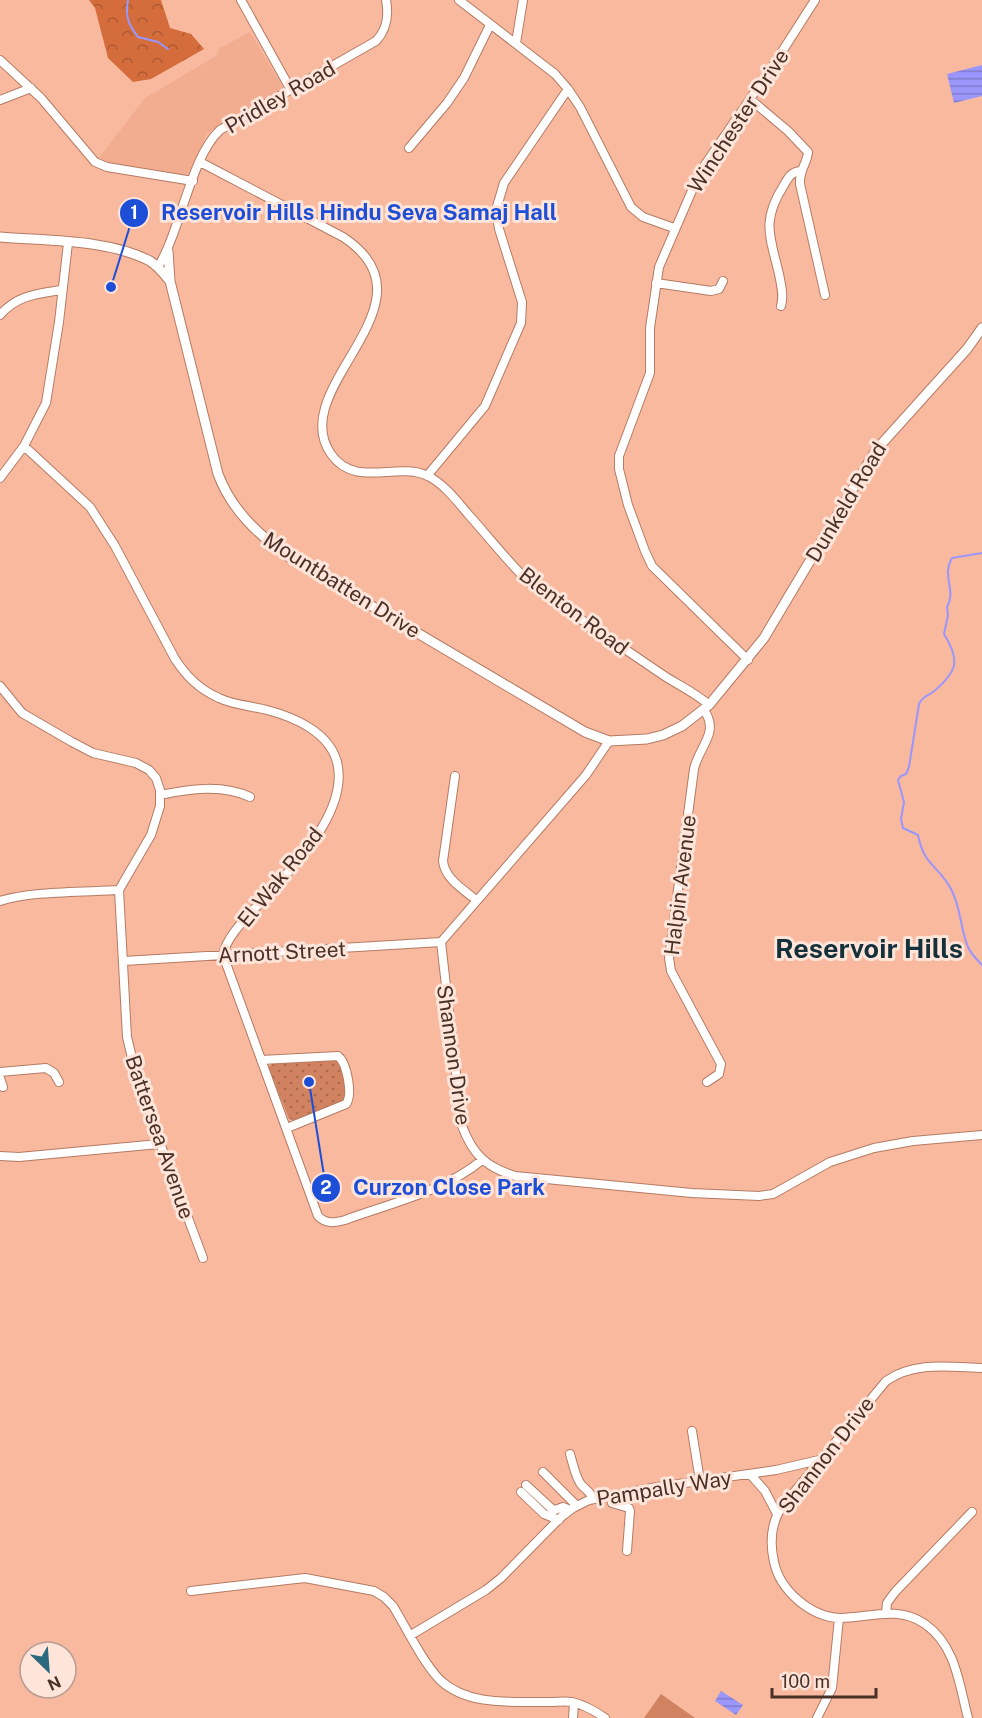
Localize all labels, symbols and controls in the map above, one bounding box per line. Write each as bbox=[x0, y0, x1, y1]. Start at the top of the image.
street label: Winchester Drive bbox=[682, 44, 794, 198]
street label: Pridley Road bbox=[220, 55, 340, 139]
callout: Reservoir Hills Hindu Seva Samaj Hall bbox=[119, 193, 569, 233]
text: Reservoir Hills Hindu Seva Samaj Hall bbox=[161, 199, 557, 225]
text: 1 bbox=[130, 202, 138, 223]
street label: Dunkeld Road bbox=[800, 438, 892, 566]
street label: Mountbatten Drive bbox=[259, 527, 425, 643]
street label: Blenton Road bbox=[514, 562, 634, 660]
street label: Halpin Avenue bbox=[659, 813, 701, 957]
street label: El Wak Road bbox=[232, 822, 328, 932]
district label: Reservoir Hills bbox=[775, 932, 963, 964]
street label: Arnott Street bbox=[217, 936, 347, 968]
street label: Shannon Drive bbox=[432, 983, 476, 1127]
street label: Battersea Avenue bbox=[120, 1052, 200, 1222]
callout: Curzon Close Park bbox=[311, 1168, 557, 1208]
text: Curzon Close Park bbox=[353, 1174, 545, 1200]
text: 2 bbox=[320, 1177, 332, 1198]
street label: Shannon Drive bbox=[773, 1392, 879, 1518]
street label: Pampally Way bbox=[595, 1465, 733, 1511]
north arrow bbox=[18, 1640, 78, 1700]
scale bar bbox=[772, 1661, 876, 1699]
text: 100 m bbox=[781, 1671, 830, 1692]
text: N bbox=[44, 1672, 64, 1694]

